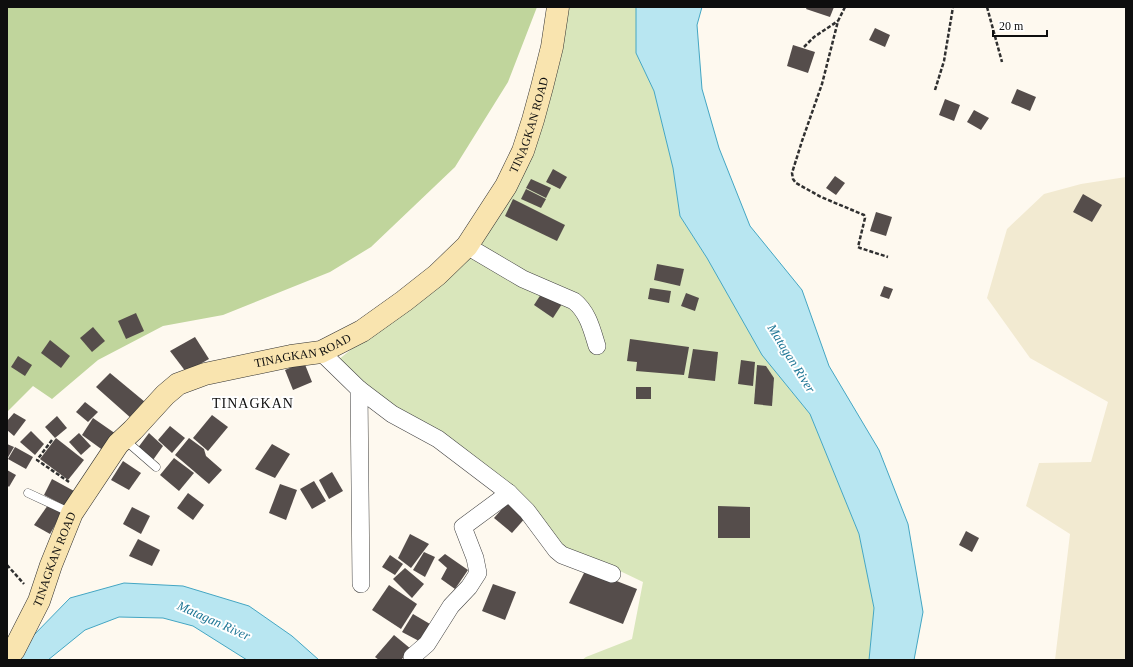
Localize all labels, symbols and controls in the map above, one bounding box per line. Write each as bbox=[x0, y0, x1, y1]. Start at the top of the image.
scale bar bbox=[993, 12, 1047, 38]
text: 20 m bbox=[999, 19, 1024, 33]
street label: TINAGKAN ROAD bbox=[506, 75, 551, 175]
water label: Matagan River bbox=[764, 320, 819, 396]
street label: TINAGKAN ROAD bbox=[253, 331, 354, 371]
district label: TINAGKAN bbox=[212, 396, 294, 411]
street label: TINAGKAN ROAD bbox=[30, 510, 79, 609]
water label: Matagan River bbox=[174, 597, 253, 644]

